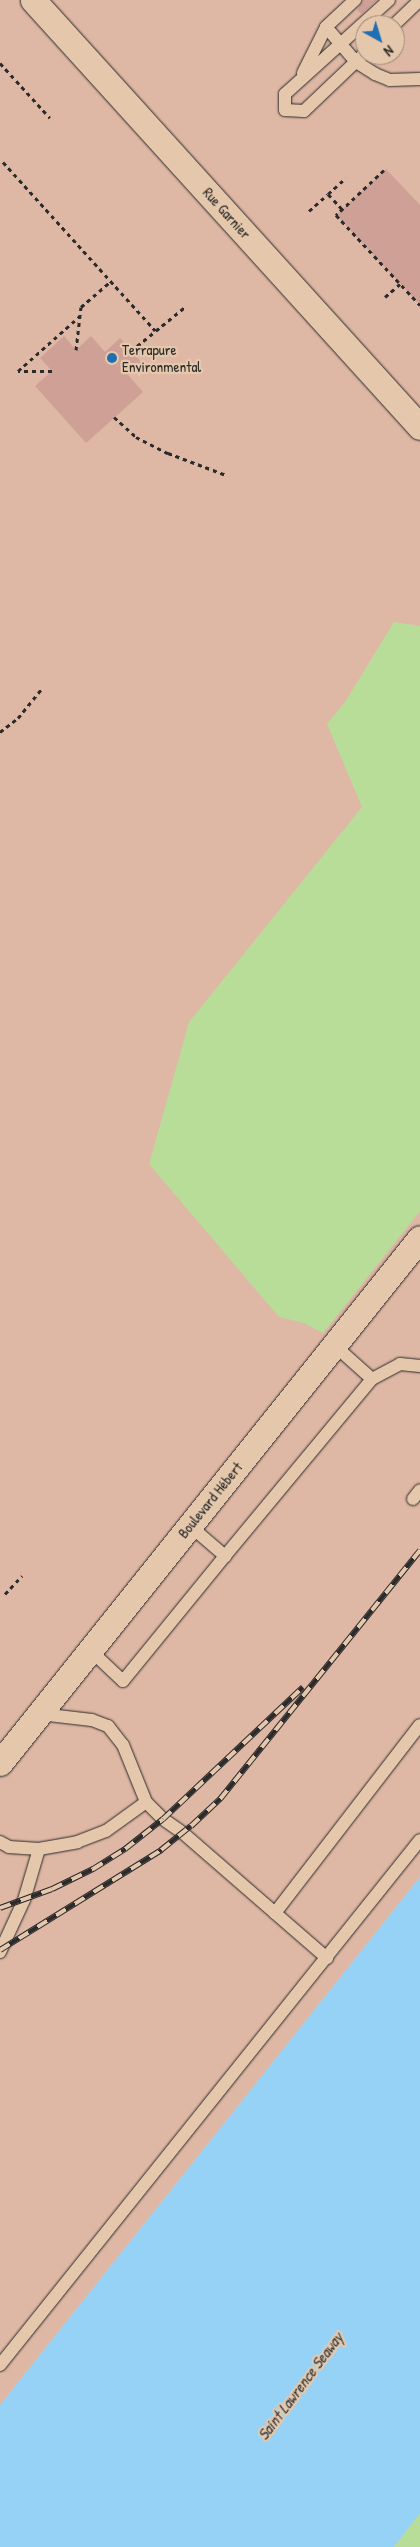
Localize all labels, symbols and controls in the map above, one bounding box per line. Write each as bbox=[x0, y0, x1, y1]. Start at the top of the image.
north arrow bbox=[355, 15, 405, 65]
text: N bbox=[380, 42, 398, 61]
street label: Rue Garnier bbox=[199, 184, 255, 242]
place label: Terrapure Environmental bbox=[122, 340, 201, 375]
marker: Terrapure Environmental bbox=[106, 352, 118, 364]
street label: Boulevard Hébert bbox=[174, 1458, 246, 1542]
water label: Saint Lawrence Seaway bbox=[253, 2328, 347, 2444]

